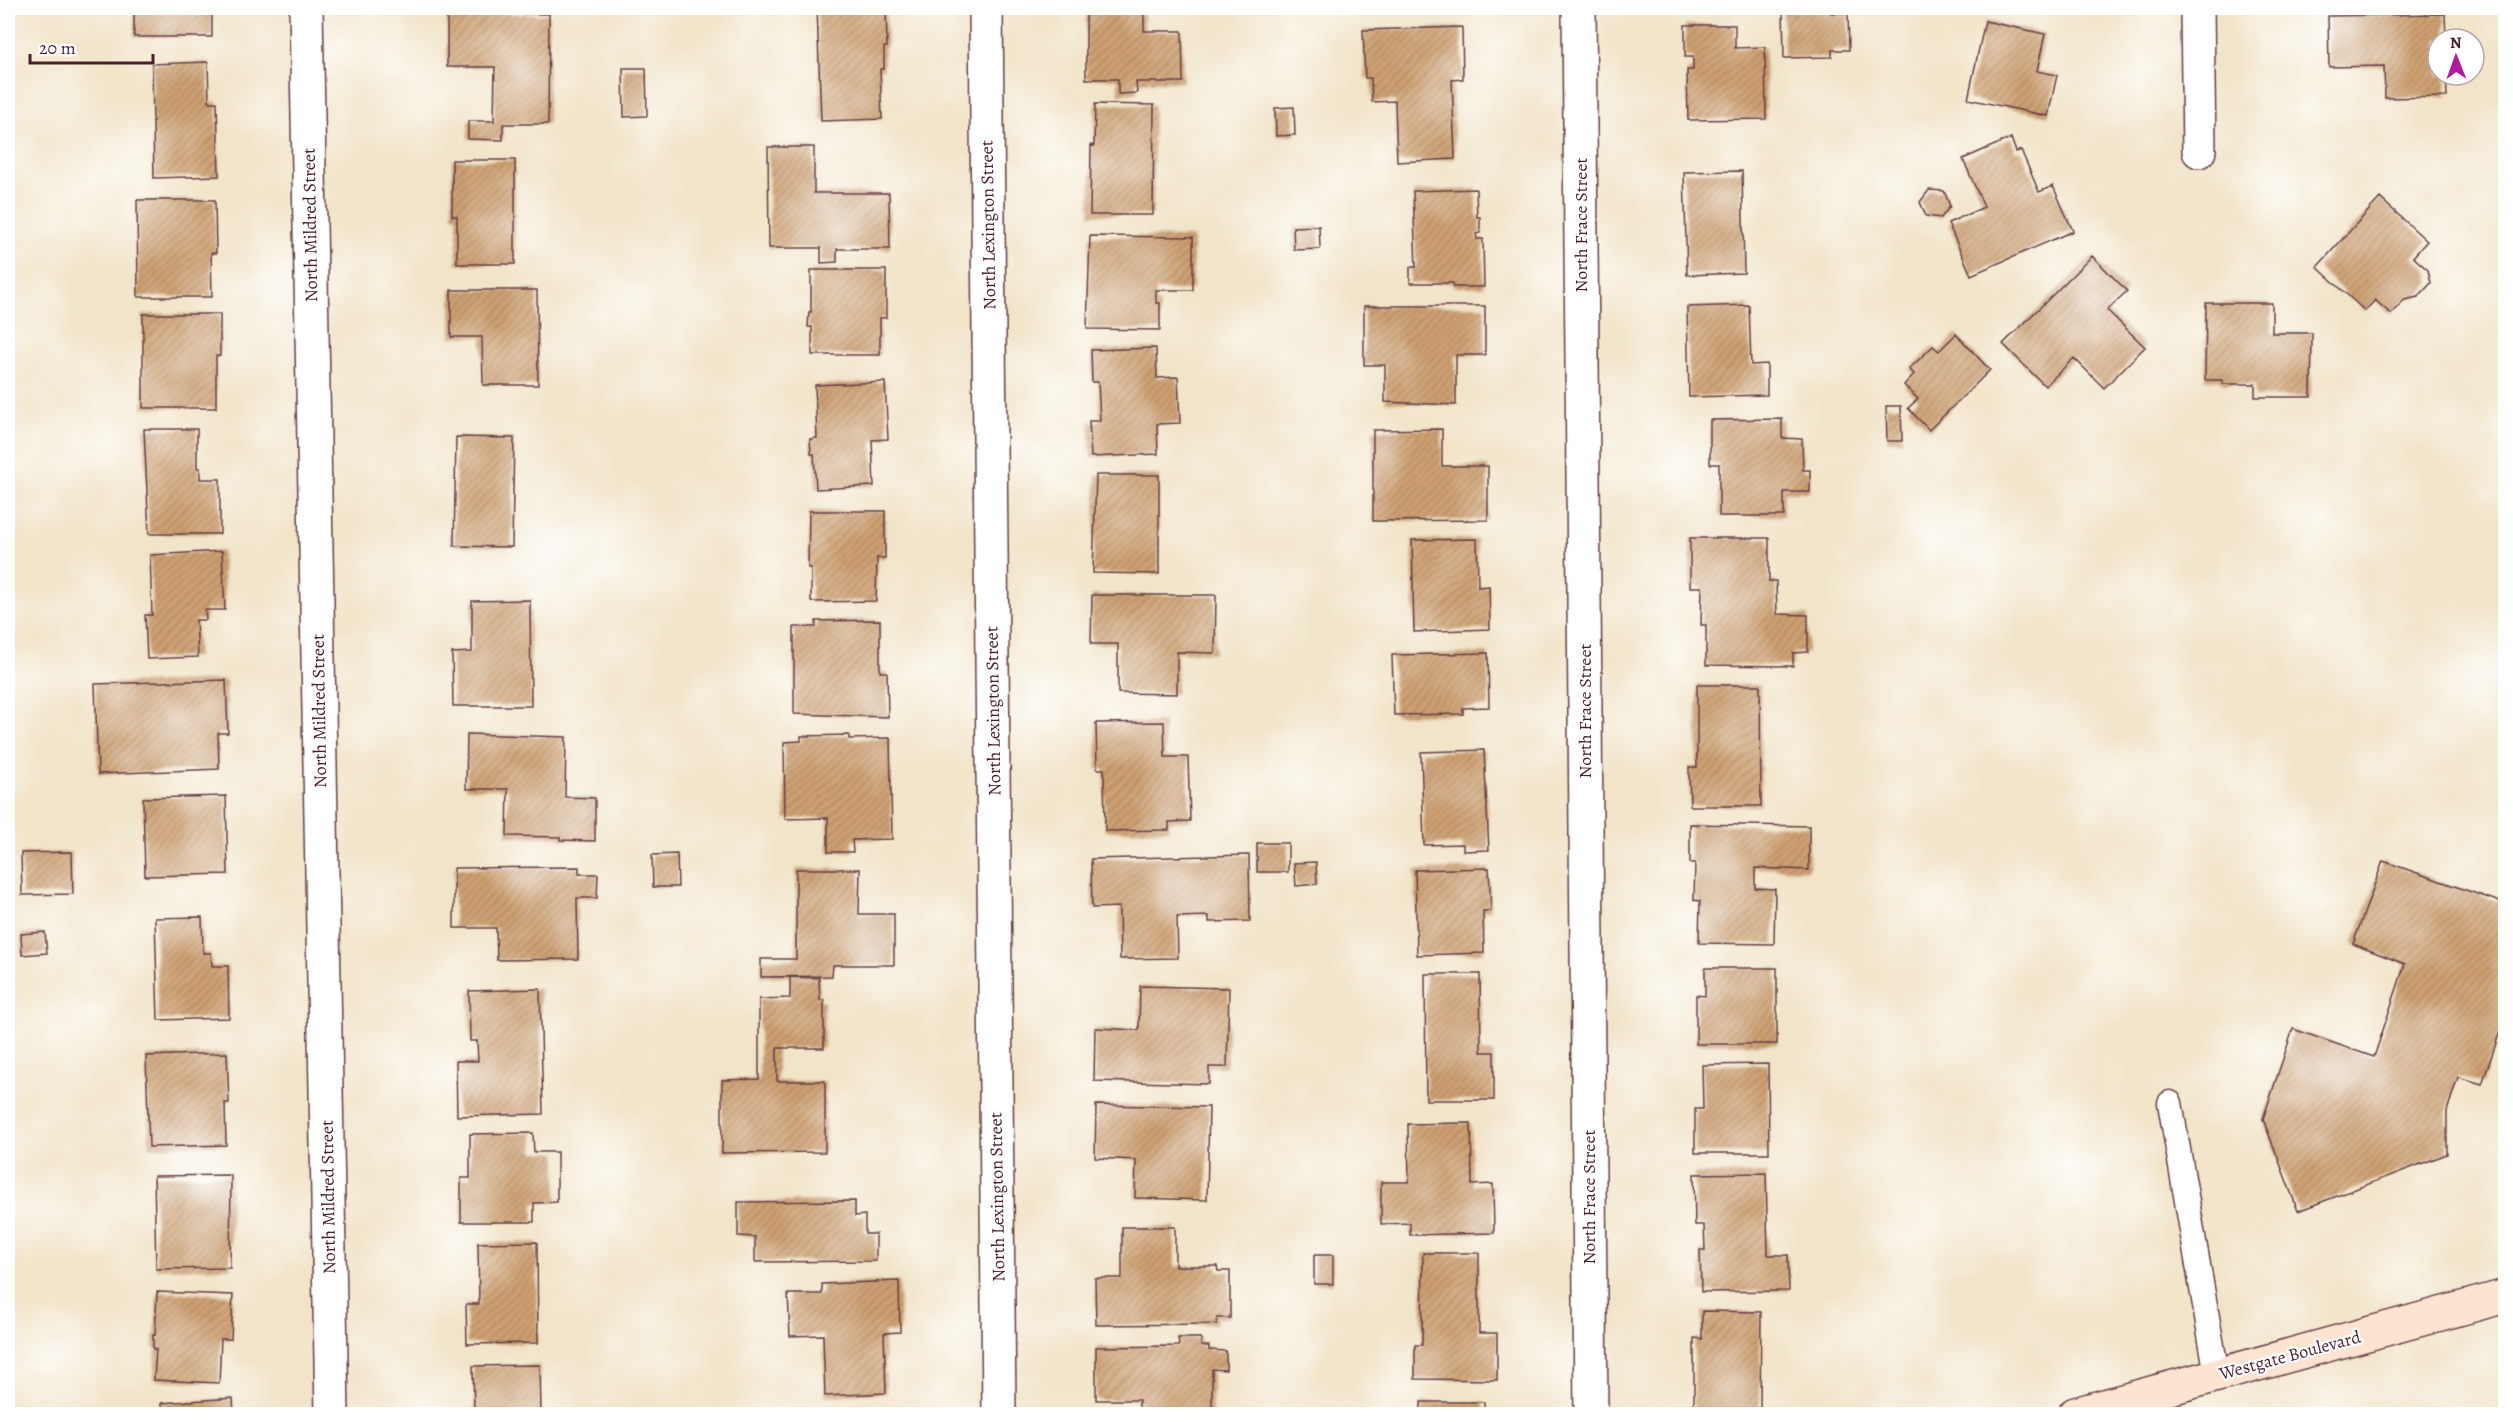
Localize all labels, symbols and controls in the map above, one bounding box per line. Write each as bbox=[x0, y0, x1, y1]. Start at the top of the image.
scale bar bbox=[30, 27, 153, 65]
north arrow bbox=[2426, 27, 2486, 87]
text: N bbox=[2450, 32, 2462, 54]
text: 20 m bbox=[39, 36, 76, 60]
street label: North Lexington Street bbox=[975, 140, 1001, 310]
street label: North Mildred Street bbox=[297, 148, 323, 302]
street label: North Frace Street bbox=[1569, 158, 1593, 292]
street label: North Lexington Street bbox=[980, 626, 1006, 796]
street label: North Mildred Street bbox=[306, 634, 332, 788]
street label: North Frace Street bbox=[1573, 644, 1597, 778]
street label: North Lexington Street bbox=[984, 1112, 1010, 1282]
street label: North Mildred Street bbox=[315, 1120, 341, 1274]
street label: North Frace Street bbox=[1577, 1130, 1601, 1264]
street label: Westgate Boulevard bbox=[2216, 1324, 2364, 1386]

